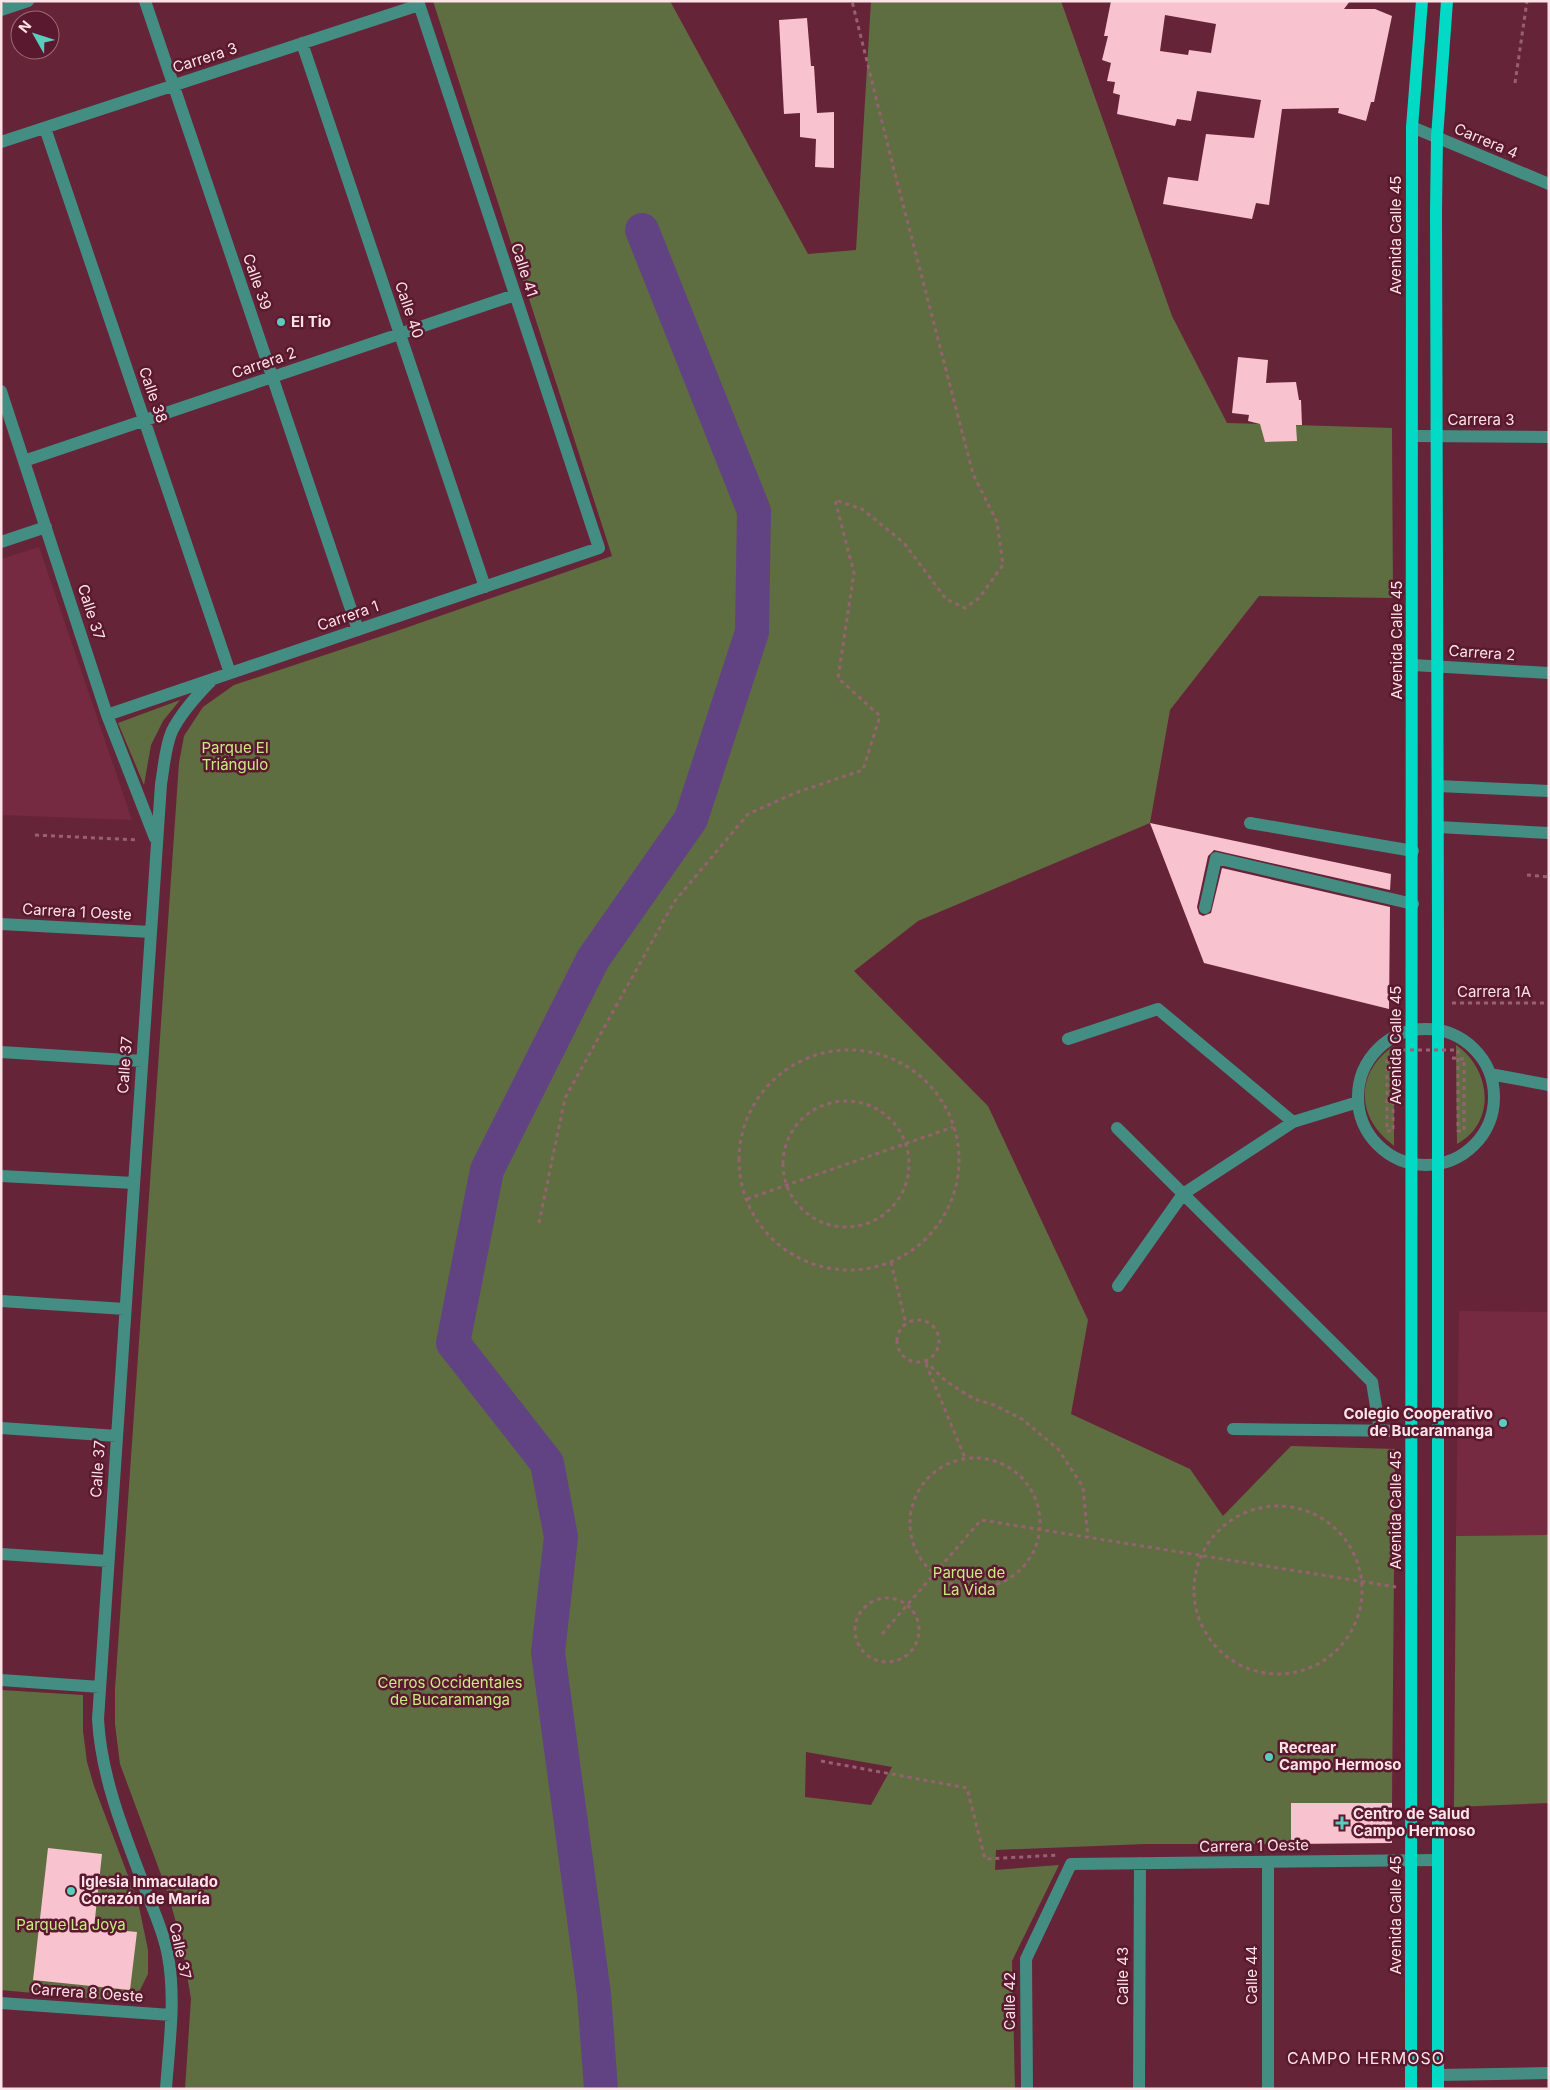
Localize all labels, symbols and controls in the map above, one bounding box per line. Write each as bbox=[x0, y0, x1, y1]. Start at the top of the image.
north arrow bbox=[10, 10, 60, 60]
text: N bbox=[15, 17, 34, 36]
street label: Carrera 3 bbox=[170, 38, 240, 77]
street label: Carrera 4 bbox=[1451, 119, 1521, 162]
street label: Avenida Calle 45 bbox=[1386, 176, 1405, 294]
street label: Calle 41 bbox=[507, 241, 542, 299]
street label: Calle 39 bbox=[239, 251, 276, 312]
street label: Calle 40 bbox=[391, 279, 428, 341]
place label: El Tio bbox=[291, 312, 331, 331]
marker: El Tio bbox=[275, 316, 287, 328]
street label: Carrera 2 bbox=[229, 343, 299, 382]
street label: Calle 38 bbox=[135, 364, 172, 425]
street label: Carrera 3 bbox=[1448, 410, 1514, 429]
street label: Avenida Calle 45 bbox=[1387, 581, 1406, 699]
street label: Calle 37 bbox=[74, 582, 109, 642]
street label: Carrera 1 bbox=[315, 596, 381, 635]
street label: Carrera 2 bbox=[1448, 641, 1516, 664]
park label: Parque El Triángulo bbox=[201, 738, 269, 774]
street label: Carrera 1 Oeste bbox=[22, 899, 132, 924]
street label: Carrera 1A bbox=[1457, 982, 1531, 1001]
street label: Avenida Calle 45 bbox=[1386, 986, 1405, 1104]
street label: Calle 37 bbox=[113, 1036, 136, 1094]
place label: Colegio Cooperativo de Bucaramanga bbox=[1343, 1404, 1493, 1440]
marker: Colegio Cooperativo de Bucaramanga bbox=[1497, 1417, 1509, 1429]
street label: Calle 37 bbox=[86, 1440, 109, 1498]
street label: Avenida Calle 45 bbox=[1386, 1451, 1405, 1569]
park label: Parque de La Vida bbox=[933, 1563, 1005, 1599]
park label: Cerros Occidentales de Bucaramanga bbox=[378, 1673, 523, 1709]
place label: Recrear Campo Hermoso bbox=[1279, 1738, 1402, 1774]
marker: Recrear Campo Hermoso bbox=[1263, 1751, 1275, 1763]
place label: Centro de Salud Campo Hermoso bbox=[1353, 1804, 1476, 1840]
marker: Centro de Salud Campo Hermoso bbox=[1335, 1816, 1349, 1830]
street label: Carrera 1 Oeste bbox=[1199, 1835, 1309, 1856]
street label: Avenida Calle 45 bbox=[1386, 1856, 1405, 1974]
place label: Iglesia Inmaculado Corazón de María bbox=[81, 1872, 218, 1908]
marker: Iglesia Inmaculado Corazón de María bbox=[65, 1885, 77, 1897]
park label: Parque La Joya bbox=[16, 1915, 126, 1934]
street label: Calle 37 bbox=[165, 1921, 196, 1981]
street label: Calle 44 bbox=[1242, 1946, 1261, 2005]
street label: Calle 43 bbox=[1113, 1947, 1132, 2005]
street label: Calle 42 bbox=[1000, 1972, 1019, 2030]
street label: Carrera 8 Oeste bbox=[30, 1979, 144, 2006]
district label: CAMPO HERMOSO bbox=[1287, 2048, 1445, 2068]

